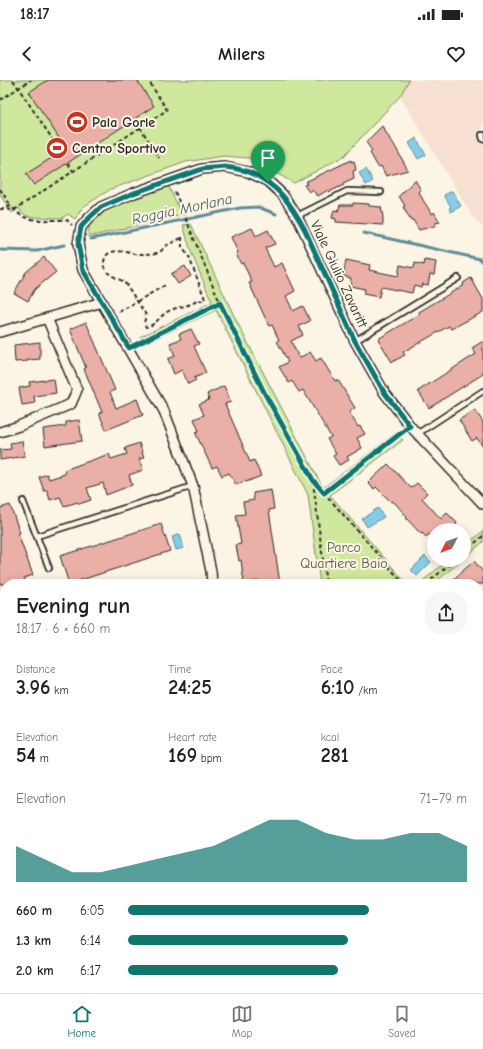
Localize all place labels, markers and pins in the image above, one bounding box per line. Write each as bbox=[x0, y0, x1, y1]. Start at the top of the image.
sports icon: Pala Gorle bbox=[64, 109, 90, 135]
place label: Pala Gorle bbox=[92, 114, 155, 131]
sports icon: Centro Sportivo bbox=[44, 135, 70, 161]
place label: Centro Sportivo bbox=[72, 140, 166, 157]
pin bbox=[251, 141, 285, 182]

